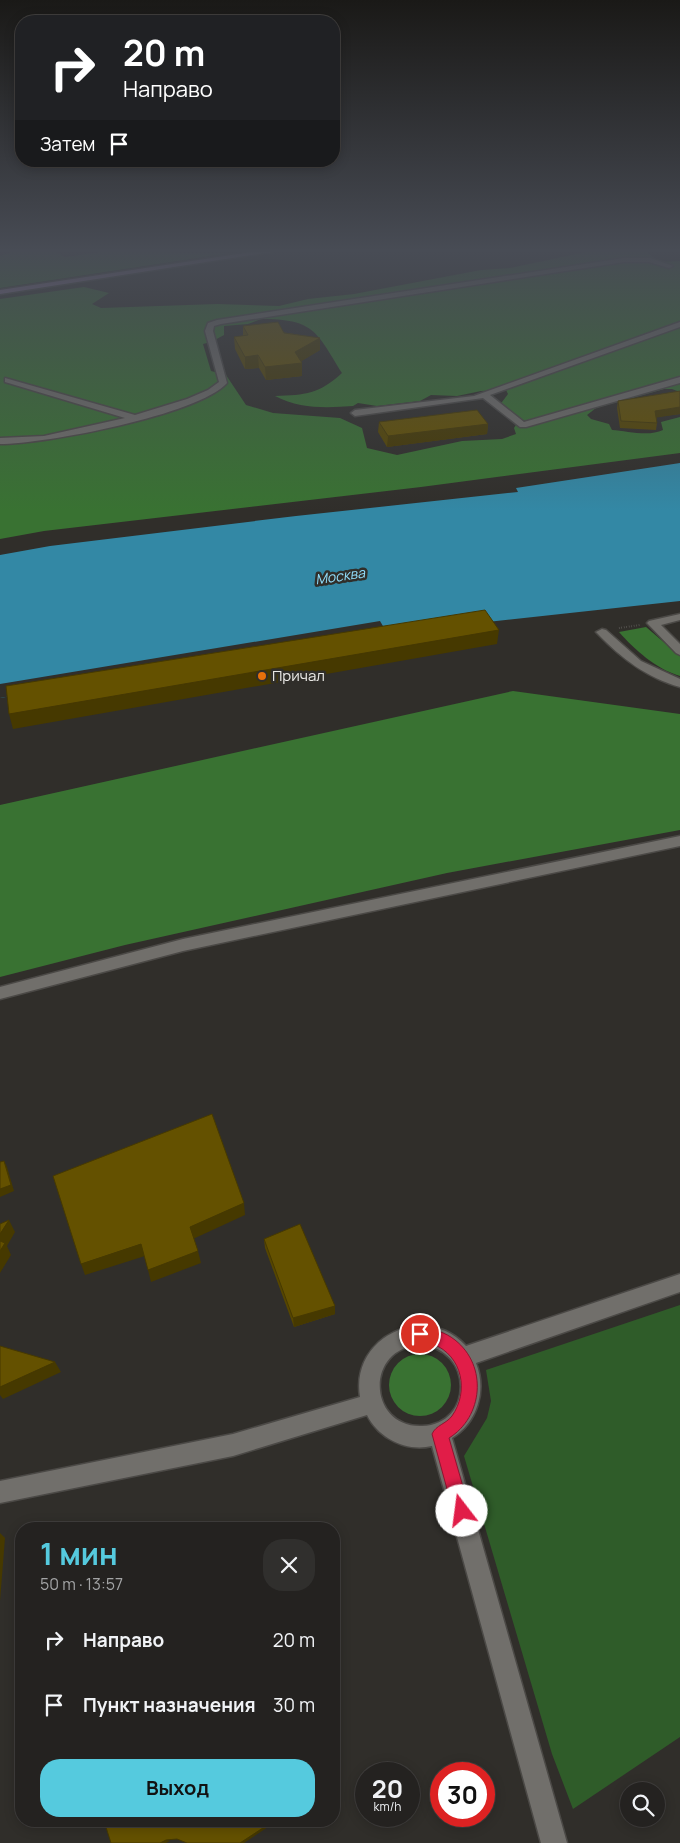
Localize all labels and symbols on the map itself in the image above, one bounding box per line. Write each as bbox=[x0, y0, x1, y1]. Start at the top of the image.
water label: Москва bbox=[314, 562, 367, 588]
place label: Причал bbox=[272, 665, 325, 686]
marker: Причал bbox=[256, 670, 268, 682]
pin bbox=[399, 1313, 441, 1355]
position arrow bbox=[435, 1484, 487, 1536]
speed limit sign: 30 bbox=[430, 1762, 495, 1827]

